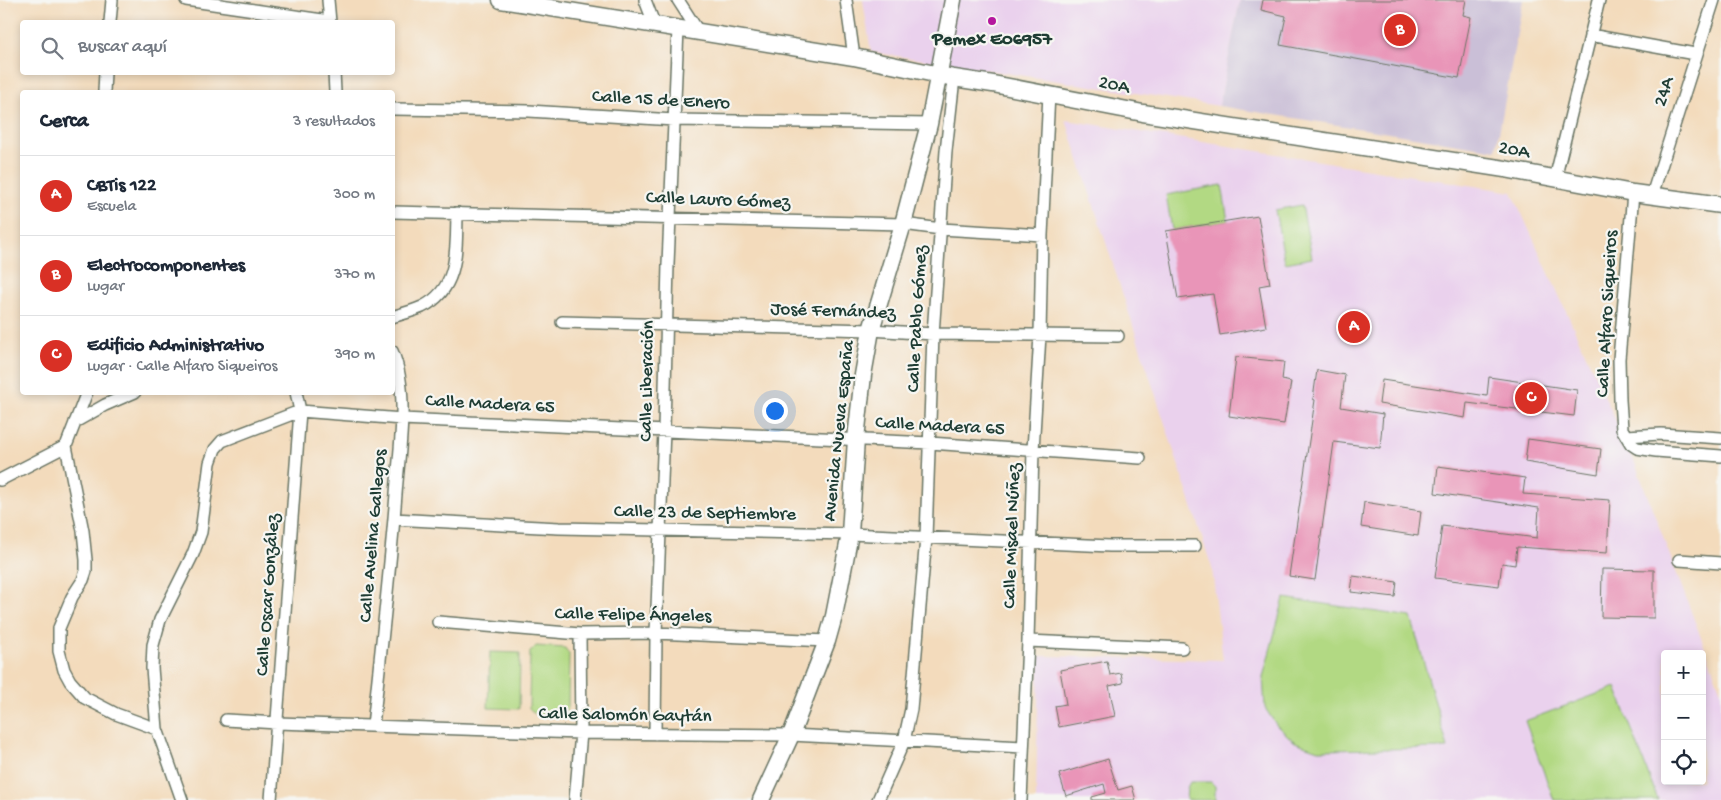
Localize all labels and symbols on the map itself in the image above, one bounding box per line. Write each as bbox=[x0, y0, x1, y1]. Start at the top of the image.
pin: B bbox=[1384, 11, 1416, 49]
marker: Pemex E06957 bbox=[986, 15, 998, 27]
place label: Pemex E06957 bbox=[931, 29, 1053, 52]
street label: 20A bbox=[1096, 71, 1133, 101]
street label: 24A bbox=[1650, 73, 1681, 109]
street label: Calle 15 de Enero bbox=[591, 86, 731, 116]
street label: 20A bbox=[1497, 137, 1533, 165]
street label: Calle Lauro Gómez bbox=[645, 187, 791, 215]
street label: Calle Alfaro Siqueiros bbox=[1592, 229, 1624, 398]
street label: Calle Pablo Gómez bbox=[903, 245, 933, 393]
street label: José Fernández bbox=[770, 298, 897, 326]
pin: A bbox=[1338, 308, 1370, 346]
street label: Calle Liberación bbox=[635, 320, 661, 442]
street label: Avenida Nueva España bbox=[819, 338, 861, 522]
pin: C bbox=[1515, 379, 1547, 417]
street label: Calle Madera 65 bbox=[425, 390, 555, 420]
your location bbox=[762, 398, 788, 424]
street label: Calle Madera 65 bbox=[875, 412, 1005, 442]
street label: Calle Avelina Gallegos bbox=[355, 448, 393, 624]
street label: Calle Misael Núñez bbox=[999, 462, 1027, 609]
street label: Calle 23 de Septiembre bbox=[614, 501, 797, 527]
street label: Calle Oscar González bbox=[252, 513, 286, 677]
street label: Calle Felipe Ángeles bbox=[554, 603, 713, 629]
street label: Calle Salomón Gaytán bbox=[538, 703, 712, 729]

